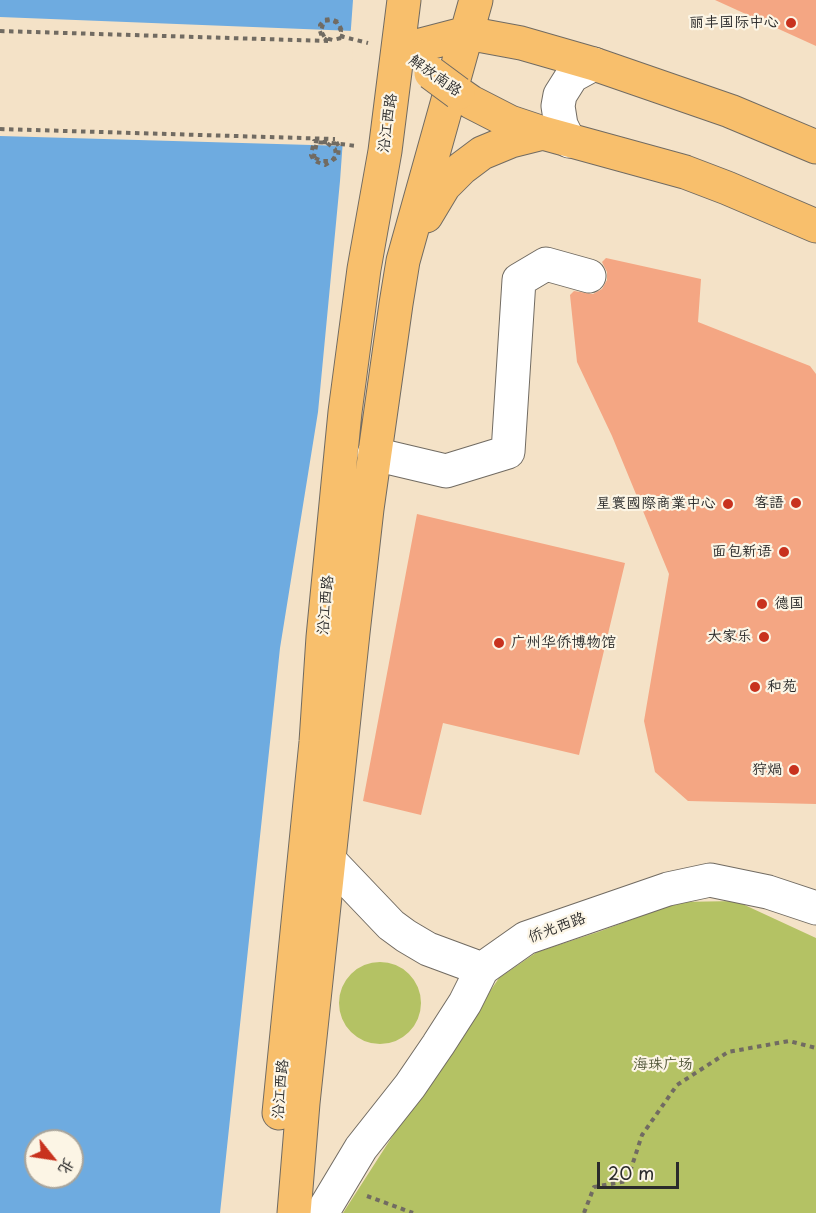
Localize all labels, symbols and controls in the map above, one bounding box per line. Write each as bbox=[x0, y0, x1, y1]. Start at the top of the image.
place label: 丽丰国际中心 bbox=[689, 14, 779, 32]
marker: 丽丰国际中心 bbox=[784, 16, 798, 30]
street label: 解放南路 bbox=[405, 51, 465, 101]
street label: 沿江西路 bbox=[375, 92, 401, 154]
place label: 客語 bbox=[754, 494, 784, 512]
place label: 星寰國際商業中心 bbox=[596, 495, 716, 513]
marker: 客語 bbox=[789, 496, 803, 510]
marker: 星寰國際商業中心 bbox=[721, 497, 735, 511]
place label: 面包新语 bbox=[712, 543, 772, 561]
marker: 面包新语 bbox=[777, 545, 791, 559]
street label: 沿江西路 bbox=[314, 574, 338, 636]
place label: 德国 bbox=[774, 595, 804, 613]
marker: 德国 bbox=[755, 597, 769, 611]
place label: 大家乐 bbox=[707, 628, 752, 646]
marker: 大家乐 bbox=[757, 630, 771, 644]
place label: 广州华侨博物馆 bbox=[511, 634, 616, 652]
marker: 广州华侨博物馆 bbox=[492, 636, 506, 650]
place label: 和苑 bbox=[767, 678, 797, 696]
marker: 和苑 bbox=[748, 680, 762, 694]
place label: 狩煱 bbox=[752, 761, 782, 779]
marker: 狩煱 bbox=[787, 763, 801, 777]
street label: 侨光西路 bbox=[526, 909, 588, 947]
park label: 海珠广场 bbox=[633, 1056, 693, 1074]
street label: 沿江西路 bbox=[269, 1058, 293, 1120]
north arrow bbox=[24, 1129, 84, 1189]
scale bar bbox=[600, 1150, 682, 1188]
text: 北 bbox=[53, 1154, 82, 1180]
text: 20 m bbox=[608, 1159, 654, 1186]

